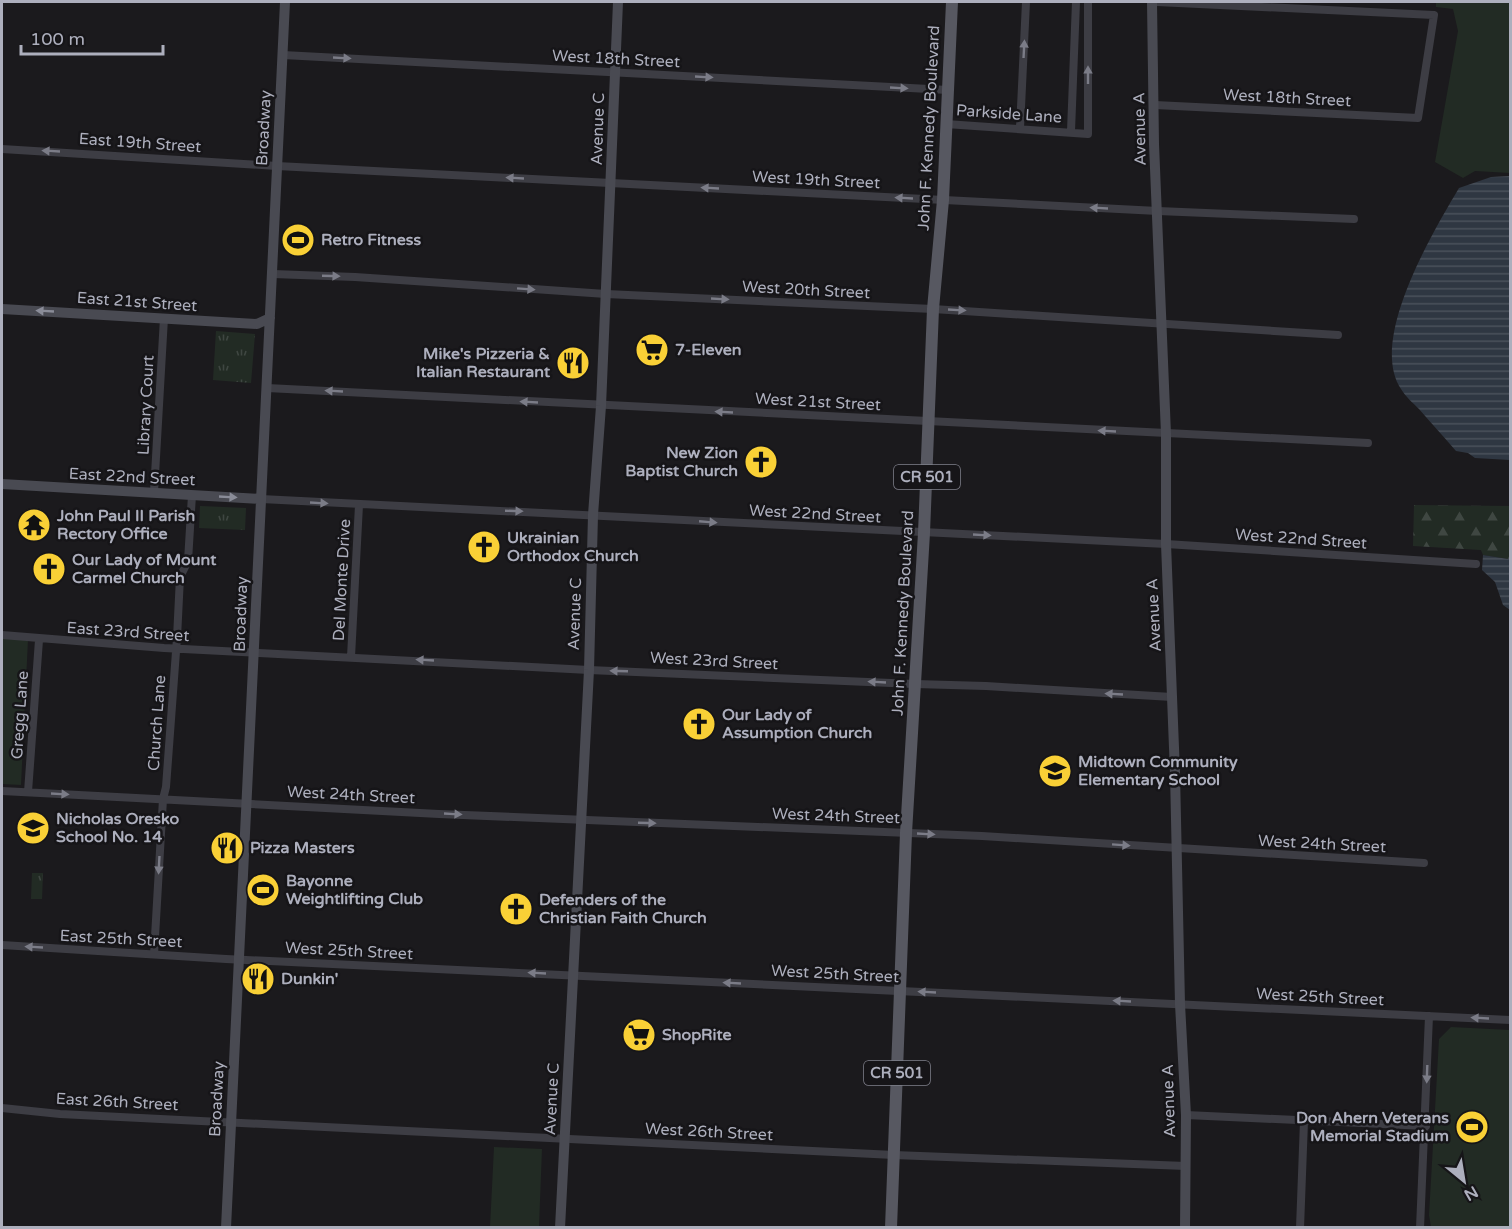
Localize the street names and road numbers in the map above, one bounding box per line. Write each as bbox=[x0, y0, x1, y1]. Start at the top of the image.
street label: John F. Kennedy Boulevard bbox=[914, 25, 944, 231]
street label: West 18th Street bbox=[551, 46, 681, 72]
street label: West 18th Street bbox=[1222, 85, 1352, 111]
street label: Broadway bbox=[252, 89, 276, 166]
street label: Avenue C bbox=[587, 92, 609, 166]
street label: Avenue A bbox=[1129, 92, 1151, 166]
street label: Parkside Lane bbox=[955, 100, 1063, 128]
street label: East 19th Street bbox=[78, 129, 202, 157]
street label: West 19th Street bbox=[751, 167, 881, 193]
street label: West 20th Street bbox=[741, 277, 871, 303]
street label: East 21st Street bbox=[76, 288, 198, 316]
street label: Library Court bbox=[133, 355, 159, 455]
street label: West 21st Street bbox=[755, 389, 881, 415]
street label: East 22nd Street bbox=[68, 464, 196, 490]
road number: CR 501 bbox=[894, 465, 960, 489]
street label: West 22nd Street bbox=[748, 501, 882, 527]
street label: John F. Kennedy Boulevard bbox=[888, 510, 918, 716]
street label: Del Monte Drive bbox=[329, 519, 355, 641]
street label: West 22nd Street bbox=[1234, 524, 1368, 554]
street label: Broadway bbox=[230, 575, 252, 652]
street label: Avenue C bbox=[564, 577, 586, 651]
street label: Avenue A bbox=[1142, 578, 1166, 652]
street label: East 23rd Street bbox=[66, 618, 190, 646]
street label: West 23rd Street bbox=[649, 648, 779, 674]
street label: Gregg Lane bbox=[7, 670, 33, 760]
street label: Church Lane bbox=[144, 674, 170, 772]
street label: West 24th Street bbox=[286, 782, 416, 808]
street label: West 24th Street bbox=[772, 804, 900, 828]
street label: West 24th Street bbox=[1257, 831, 1387, 857]
street label: East 25th Street bbox=[59, 926, 183, 952]
street label: West 25th Street bbox=[284, 938, 414, 964]
street label: West 25th Street bbox=[770, 961, 900, 987]
street label: West 25th Street bbox=[1255, 984, 1385, 1010]
street label: Broadway bbox=[205, 1060, 229, 1137]
road number: CR 501 bbox=[864, 1061, 930, 1085]
street label: Avenue C bbox=[540, 1062, 564, 1136]
street label: Avenue A bbox=[1158, 1064, 1180, 1138]
street label: East 26th Street bbox=[55, 1089, 179, 1115]
street label: West 26th Street bbox=[644, 1119, 774, 1145]

